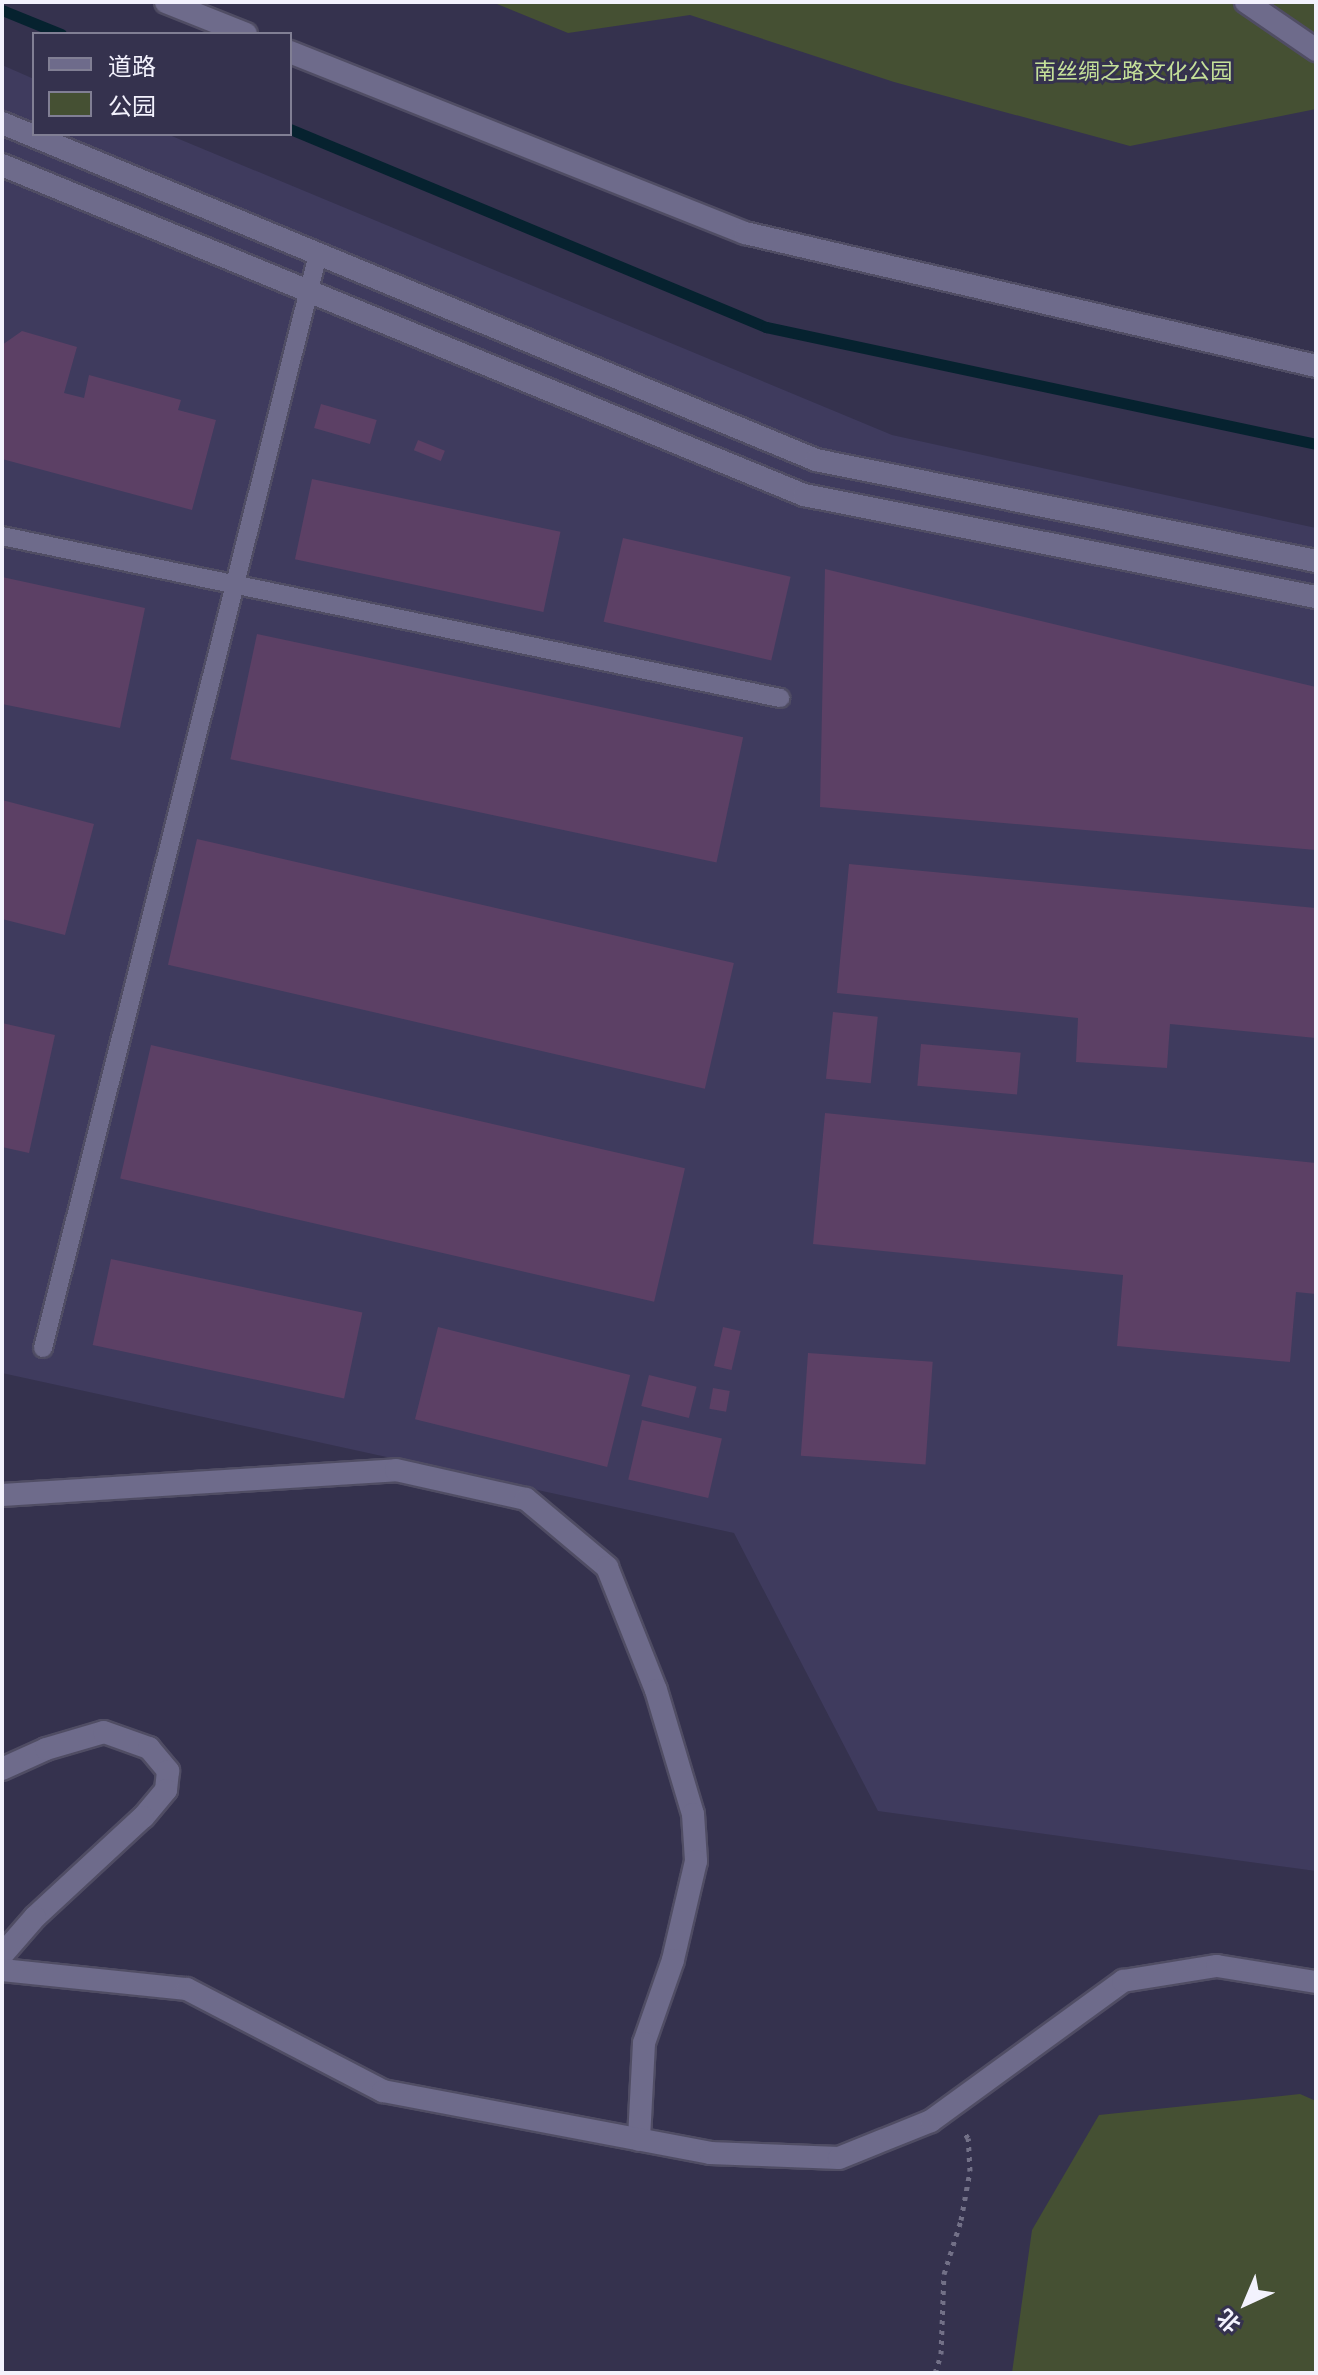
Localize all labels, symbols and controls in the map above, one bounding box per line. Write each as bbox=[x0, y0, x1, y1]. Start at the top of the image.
legend bbox=[32, 32, 292, 136]
text: 道路 bbox=[108, 53, 156, 82]
park label: 南丝绸之路文化公园 bbox=[1034, 60, 1232, 86]
text: 公园 bbox=[108, 93, 156, 122]
north arrow bbox=[1206, 2263, 1286, 2343]
text: 北 bbox=[1212, 2303, 1246, 2337]

